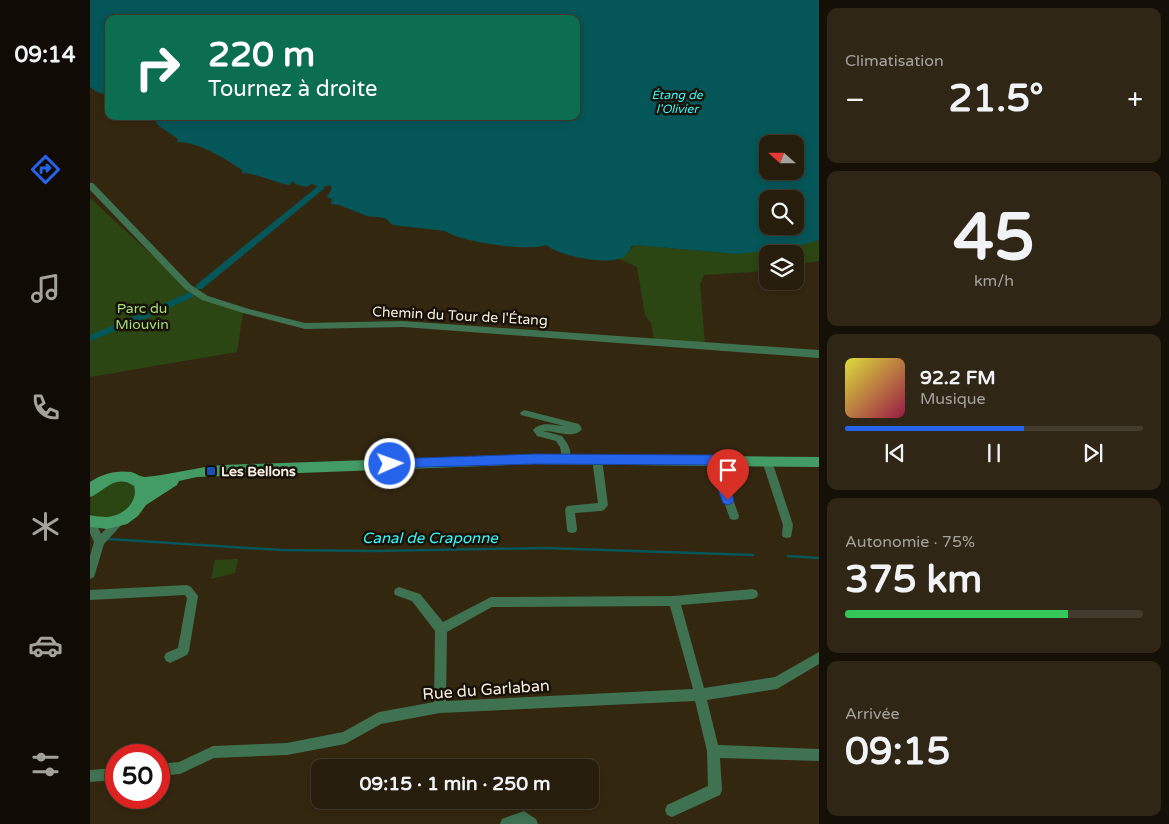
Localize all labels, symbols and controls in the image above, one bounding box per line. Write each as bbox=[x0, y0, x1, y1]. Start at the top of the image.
text: 220 m bbox=[208, 34, 315, 76]
icon: right bbox=[125, 35, 190, 100]
text: 09:14 bbox=[15, 42, 75, 68]
text: Climatisation bbox=[845, 51, 944, 71]
text: Tournez à droite bbox=[208, 76, 377, 102]
text: 21.5° bbox=[949, 76, 1044, 122]
text: − bbox=[845, 83, 865, 117]
text: + bbox=[1127, 83, 1143, 117]
water label: Étang de l'Olivier bbox=[651, 88, 704, 116]
north arrow bbox=[759, 135, 804, 180]
map controls bbox=[759, 135, 804, 290]
icon: directions bbox=[28, 152, 63, 187]
button: search bbox=[759, 190, 804, 235]
text: 45 bbox=[953, 199, 1035, 278]
button: layers bbox=[759, 245, 804, 290]
icon: music bbox=[28, 271, 63, 306]
text: km/h bbox=[974, 271, 1014, 291]
park label: Parc du Miouvin bbox=[115, 300, 169, 333]
street label: Chemin du Tour de l'Étang bbox=[372, 303, 548, 329]
text: 92.2 FM bbox=[920, 367, 996, 389]
text: Musique bbox=[920, 389, 986, 409]
icon: phone bbox=[28, 390, 63, 425]
position arrow bbox=[363, 437, 415, 489]
icon: previous bbox=[881, 439, 909, 467]
icon: pause bbox=[980, 439, 1008, 467]
icon: next bbox=[1079, 439, 1107, 467]
pin bbox=[707, 449, 749, 500]
icon: arrive bbox=[714, 456, 742, 484]
place label: Les Bellons bbox=[221, 463, 296, 480]
marker: Les Bellons bbox=[205, 465, 217, 477]
icon: climate bbox=[28, 509, 63, 544]
water label: Canal de Craponne bbox=[362, 529, 499, 547]
text: Autonomie · 75% bbox=[845, 532, 975, 552]
text: 375 km bbox=[845, 557, 982, 603]
icon: car bbox=[28, 628, 63, 663]
street label: Rue du Garlaban bbox=[422, 676, 550, 704]
text: Arrivée bbox=[845, 704, 900, 724]
text: 09:15 bbox=[845, 729, 950, 775]
speed limit sign: 50 bbox=[105, 744, 170, 809]
icon: filters bbox=[28, 747, 63, 782]
text: 09:15 · 1 min · 250 m bbox=[359, 773, 551, 795]

